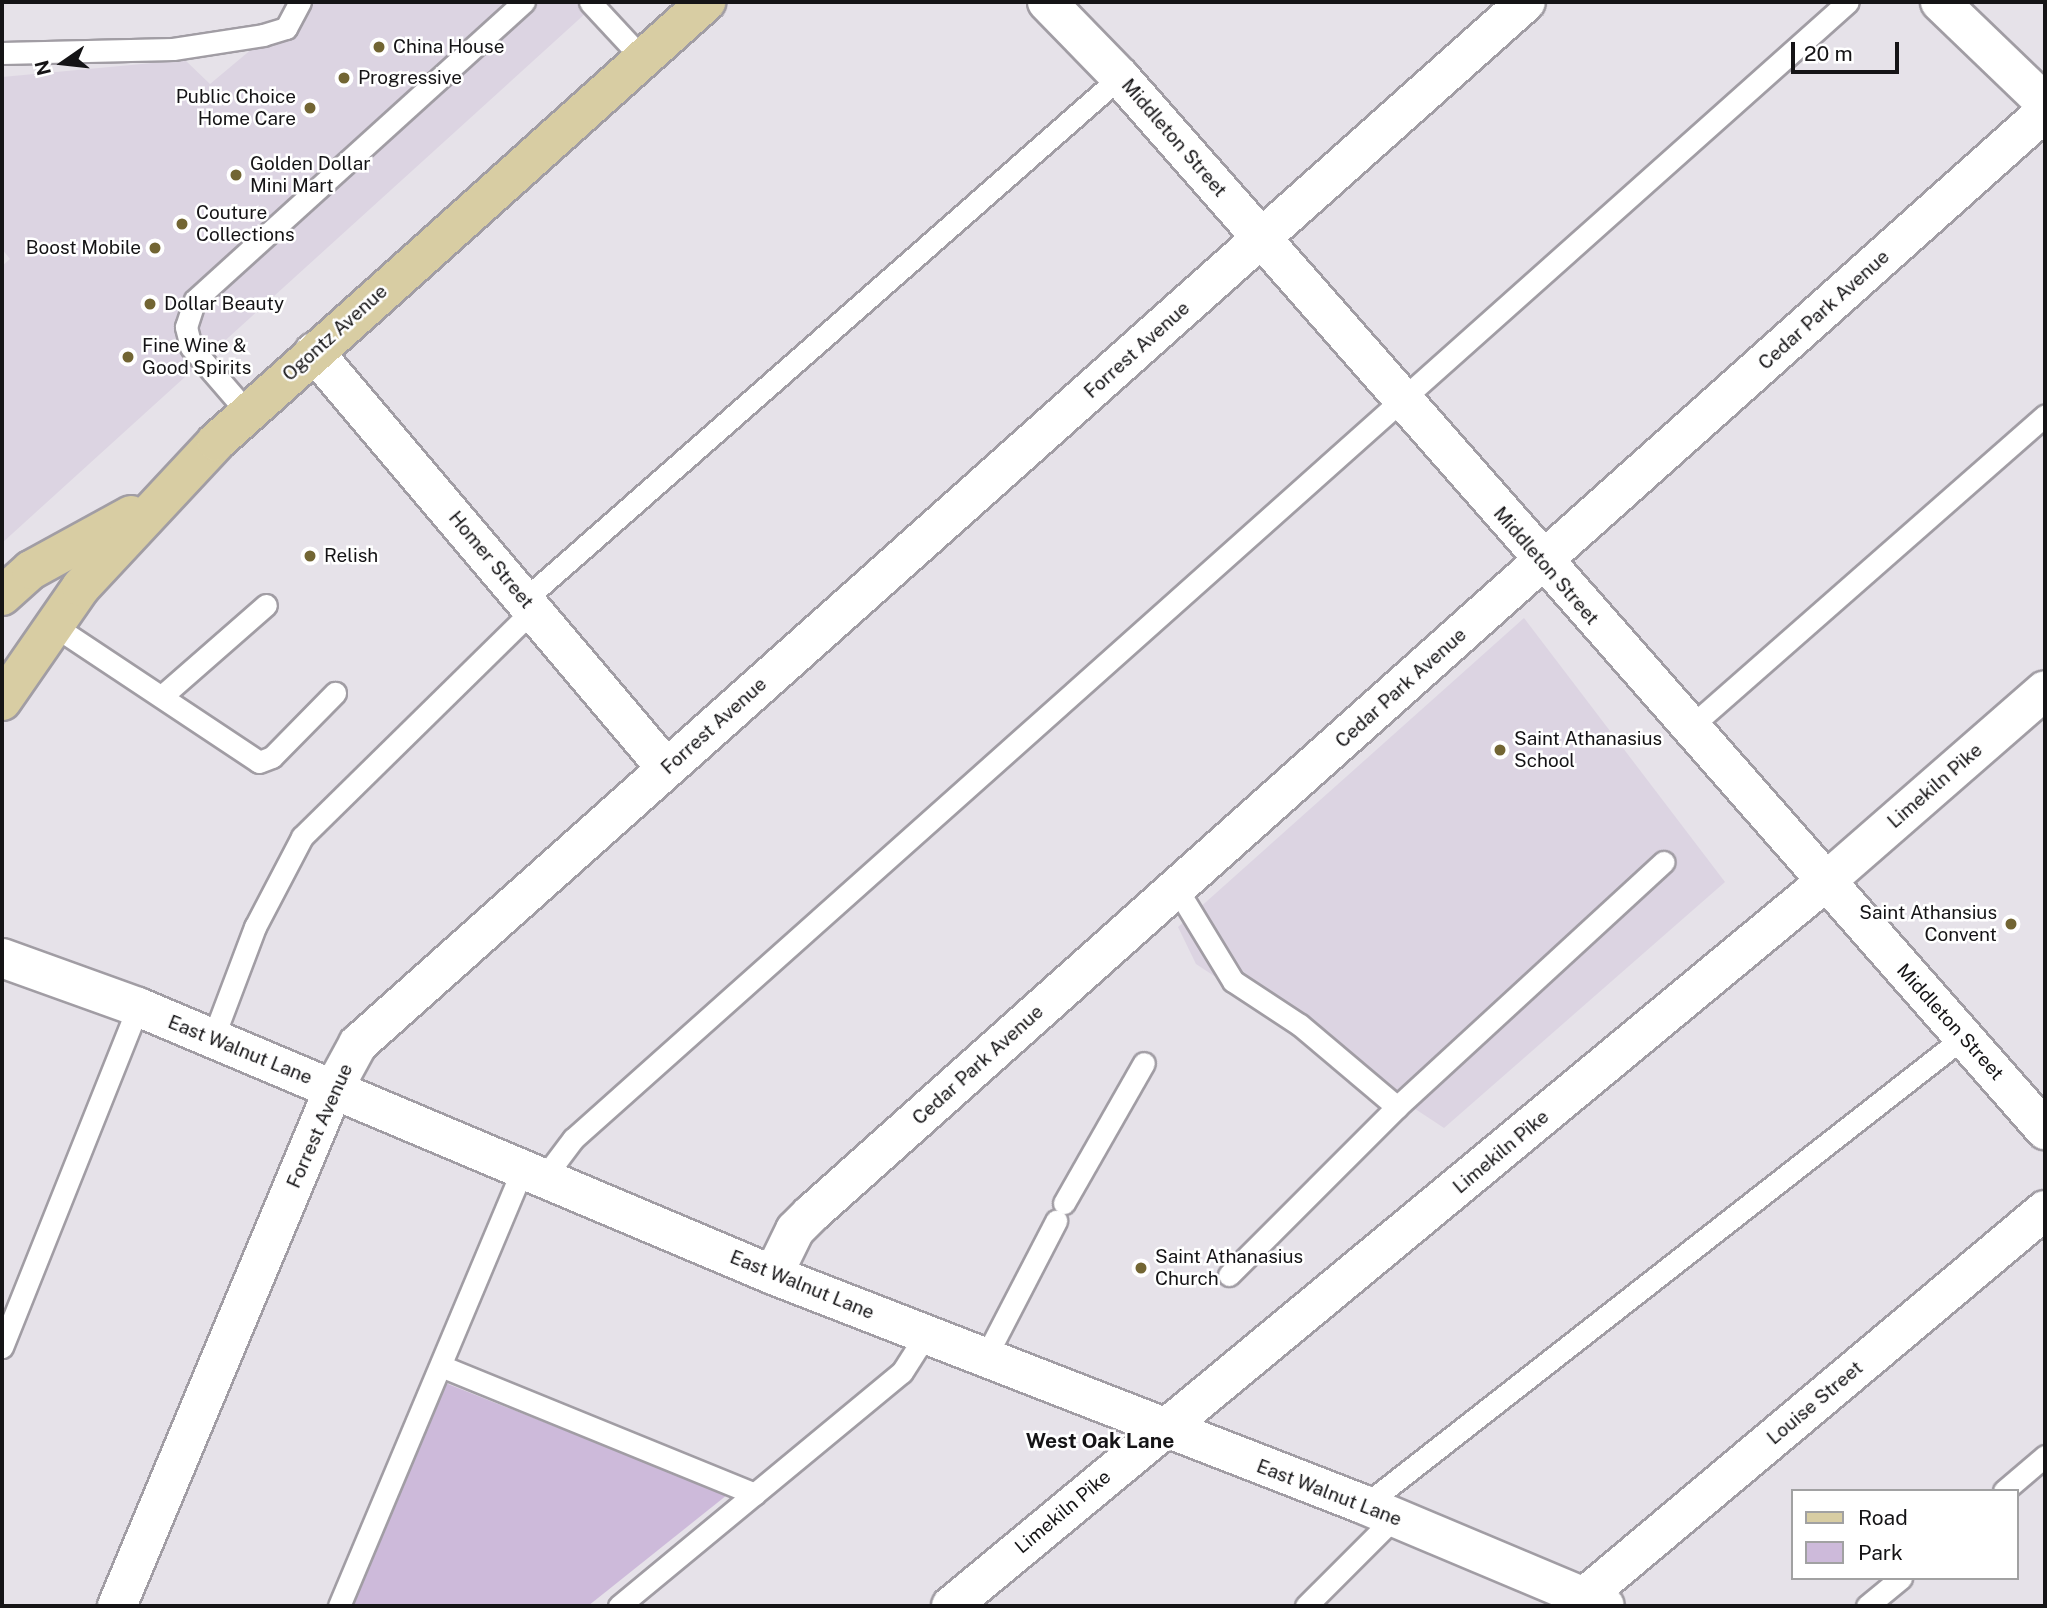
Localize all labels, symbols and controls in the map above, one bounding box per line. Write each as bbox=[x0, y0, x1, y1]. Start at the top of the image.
north arrow bbox=[28, 28, 98, 98]
scale bar bbox=[1795, 28, 1904, 72]
place label: China House bbox=[393, 36, 504, 58]
marker: China House bbox=[371, 39, 387, 55]
text: 20 m bbox=[1804, 41, 1853, 66]
text: N bbox=[30, 58, 55, 78]
place label: Progressive bbox=[358, 67, 462, 89]
marker: Progressive bbox=[336, 70, 352, 86]
street label: Middleton Street bbox=[1117, 74, 1231, 202]
place label: Public Choice Home Care bbox=[176, 86, 296, 130]
marker: Public Choice Home Care bbox=[302, 100, 318, 116]
place label: Golden Dollar Mini Mart bbox=[250, 153, 371, 197]
marker: Golden Dollar Mini Mart bbox=[228, 167, 244, 183]
place label: Couture Collections bbox=[196, 202, 295, 246]
marker: Couture Collections bbox=[174, 216, 190, 232]
place label: Boost Mobile bbox=[26, 237, 141, 259]
marker: Boost Mobile bbox=[147, 240, 163, 256]
street label: Cedar Park Avenue bbox=[1754, 245, 1894, 375]
street label: Ogontz Avenue bbox=[278, 280, 392, 386]
place label: Dollar Beauty bbox=[164, 293, 284, 315]
marker: Dollar Beauty bbox=[142, 296, 158, 312]
street label: Forrest Avenue bbox=[1080, 297, 1194, 403]
place label: Fine Wine & Good Spirits bbox=[142, 335, 251, 379]
marker: Fine Wine & Good Spirits bbox=[120, 349, 136, 365]
street label: Middleton Street bbox=[1489, 502, 1603, 630]
street label: Homer Street bbox=[444, 507, 538, 613]
place label: Relish bbox=[324, 545, 378, 567]
marker: Relish bbox=[302, 548, 318, 564]
street label: Cedar Park Avenue bbox=[1331, 623, 1471, 753]
street label: Forrest Avenue bbox=[657, 673, 771, 779]
place label: Saint Athanasius School bbox=[1514, 728, 1662, 772]
street label: Limekiln Pike bbox=[1883, 739, 1987, 833]
marker: Saint Athanasius School bbox=[1492, 742, 1508, 758]
place label: Saint Athansius Convent bbox=[1859, 902, 1997, 946]
marker: Saint Athansius Convent bbox=[2003, 916, 2019, 932]
street label: Middleton Street bbox=[1892, 959, 2008, 1085]
street label: Cedar Park Avenue bbox=[908, 1000, 1048, 1130]
street label: East Walnut Lane bbox=[164, 1011, 316, 1089]
street label: Forrest Avenue bbox=[282, 1060, 358, 1192]
street label: Limekiln Pike bbox=[1449, 1105, 1553, 1199]
street label: East Walnut Lane bbox=[726, 1246, 878, 1324]
place label: Saint Athanasius Church bbox=[1155, 1246, 1303, 1290]
marker: Saint Athanasius Church bbox=[1133, 1260, 1149, 1276]
street label: Louise Street bbox=[1763, 1356, 1867, 1450]
district label: West Oak Lane bbox=[1026, 1428, 1174, 1454]
street label: East Walnut Lane bbox=[1253, 1455, 1405, 1531]
street label: Limekiln Pike bbox=[1011, 1465, 1115, 1559]
legend bbox=[1792, 1489, 2019, 1580]
text: Road bbox=[1858, 1505, 1908, 1530]
text: Park bbox=[1858, 1540, 1903, 1565]

